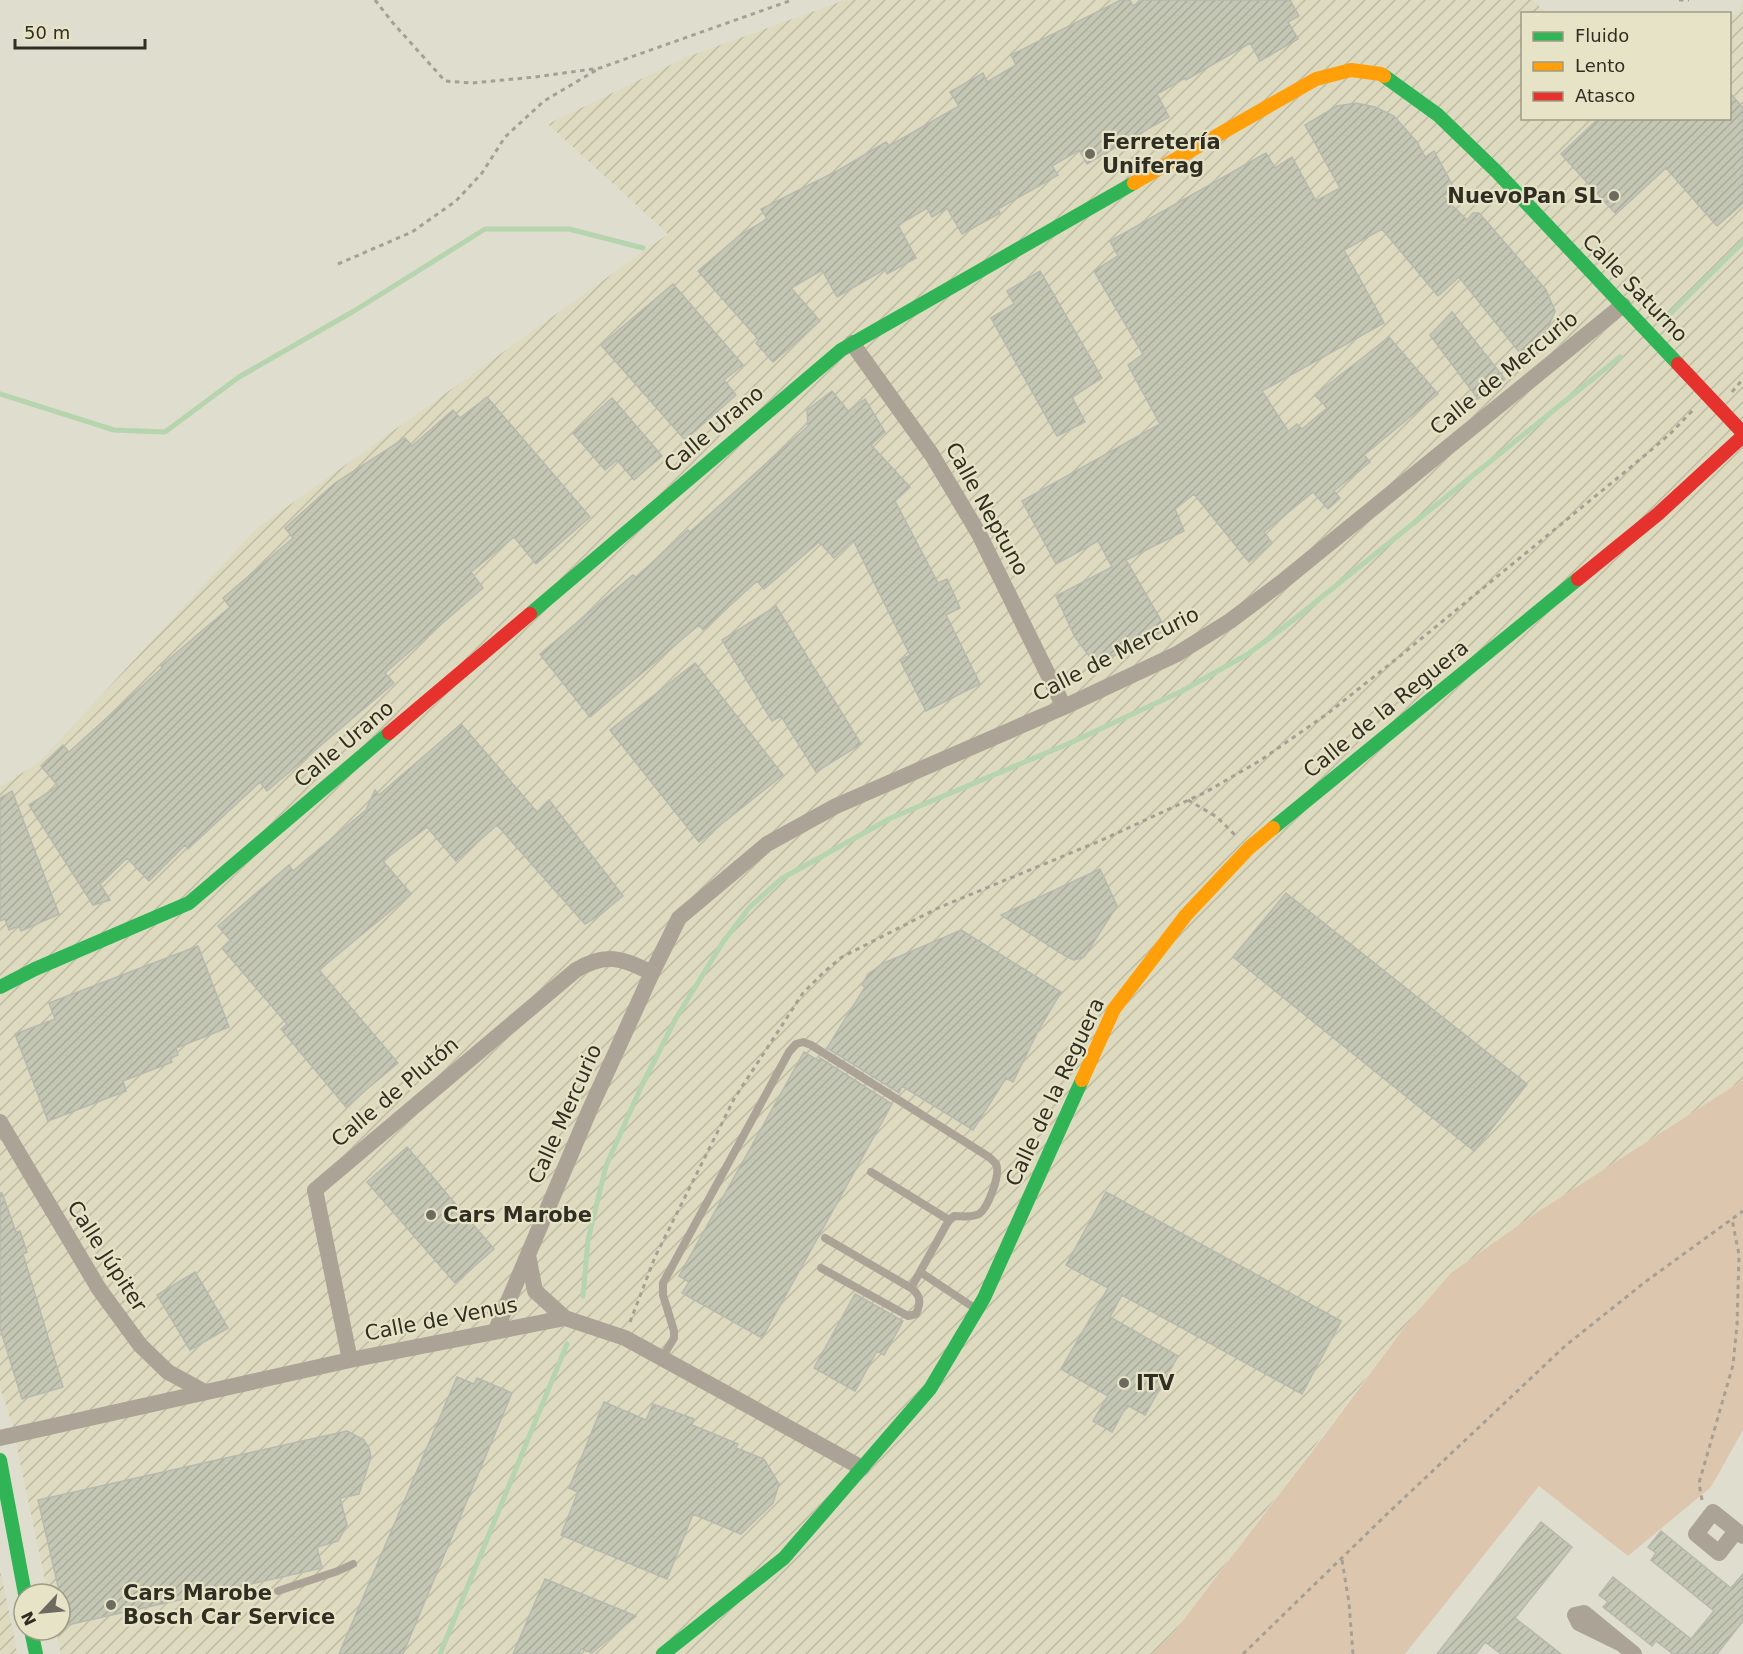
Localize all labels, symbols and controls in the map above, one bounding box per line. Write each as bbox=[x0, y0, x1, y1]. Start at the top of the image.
scale bar bbox=[15, 12, 146, 50]
legend bbox=[1521, 12, 1731, 120]
text: 50 m bbox=[24, 22, 70, 43]
text: Fluido bbox=[1575, 25, 1629, 46]
text: Lento bbox=[1575, 55, 1625, 76]
text: Atasco bbox=[1575, 85, 1635, 106]
place label: Ferretería Uniferag bbox=[1102, 130, 1221, 178]
marker: Ferretería Uniferag bbox=[1083, 147, 1097, 161]
place label: NuevoPan SL bbox=[1447, 184, 1602, 208]
marker: NuevoPan SL bbox=[1607, 189, 1621, 203]
street label: Calle Saturno bbox=[1577, 229, 1693, 347]
street label: Calle de Mercurio bbox=[1425, 306, 1583, 440]
street label: Calle Urano bbox=[660, 381, 768, 477]
street label: Calle Neptuno bbox=[941, 438, 1033, 580]
street label: Calle de Mercurio bbox=[1029, 602, 1203, 706]
street label: Calle de la Reguera bbox=[1299, 635, 1473, 783]
street label: Calle Urano bbox=[290, 696, 398, 792]
street label: Calle de la Reguera bbox=[1001, 994, 1109, 1190]
street label: Calle de Plutón bbox=[327, 1032, 463, 1152]
street label: Calle Mercurio bbox=[523, 1041, 607, 1187]
street label: Calle Júpiter bbox=[62, 1196, 152, 1316]
place label: Cars Marobe bbox=[443, 1203, 592, 1227]
marker: Cars Marobe bbox=[424, 1208, 438, 1222]
street label: Calle de Venus bbox=[363, 1292, 519, 1346]
place label: ITV bbox=[1136, 1371, 1175, 1395]
marker: ITV bbox=[1117, 1376, 1131, 1390]
place label: Cars Marobe Bosch Car Service bbox=[123, 1581, 335, 1629]
north arrow bbox=[12, 1582, 72, 1642]
marker: Cars Marobe Bosch Car Service bbox=[104, 1598, 118, 1612]
text: N bbox=[17, 1608, 40, 1629]

